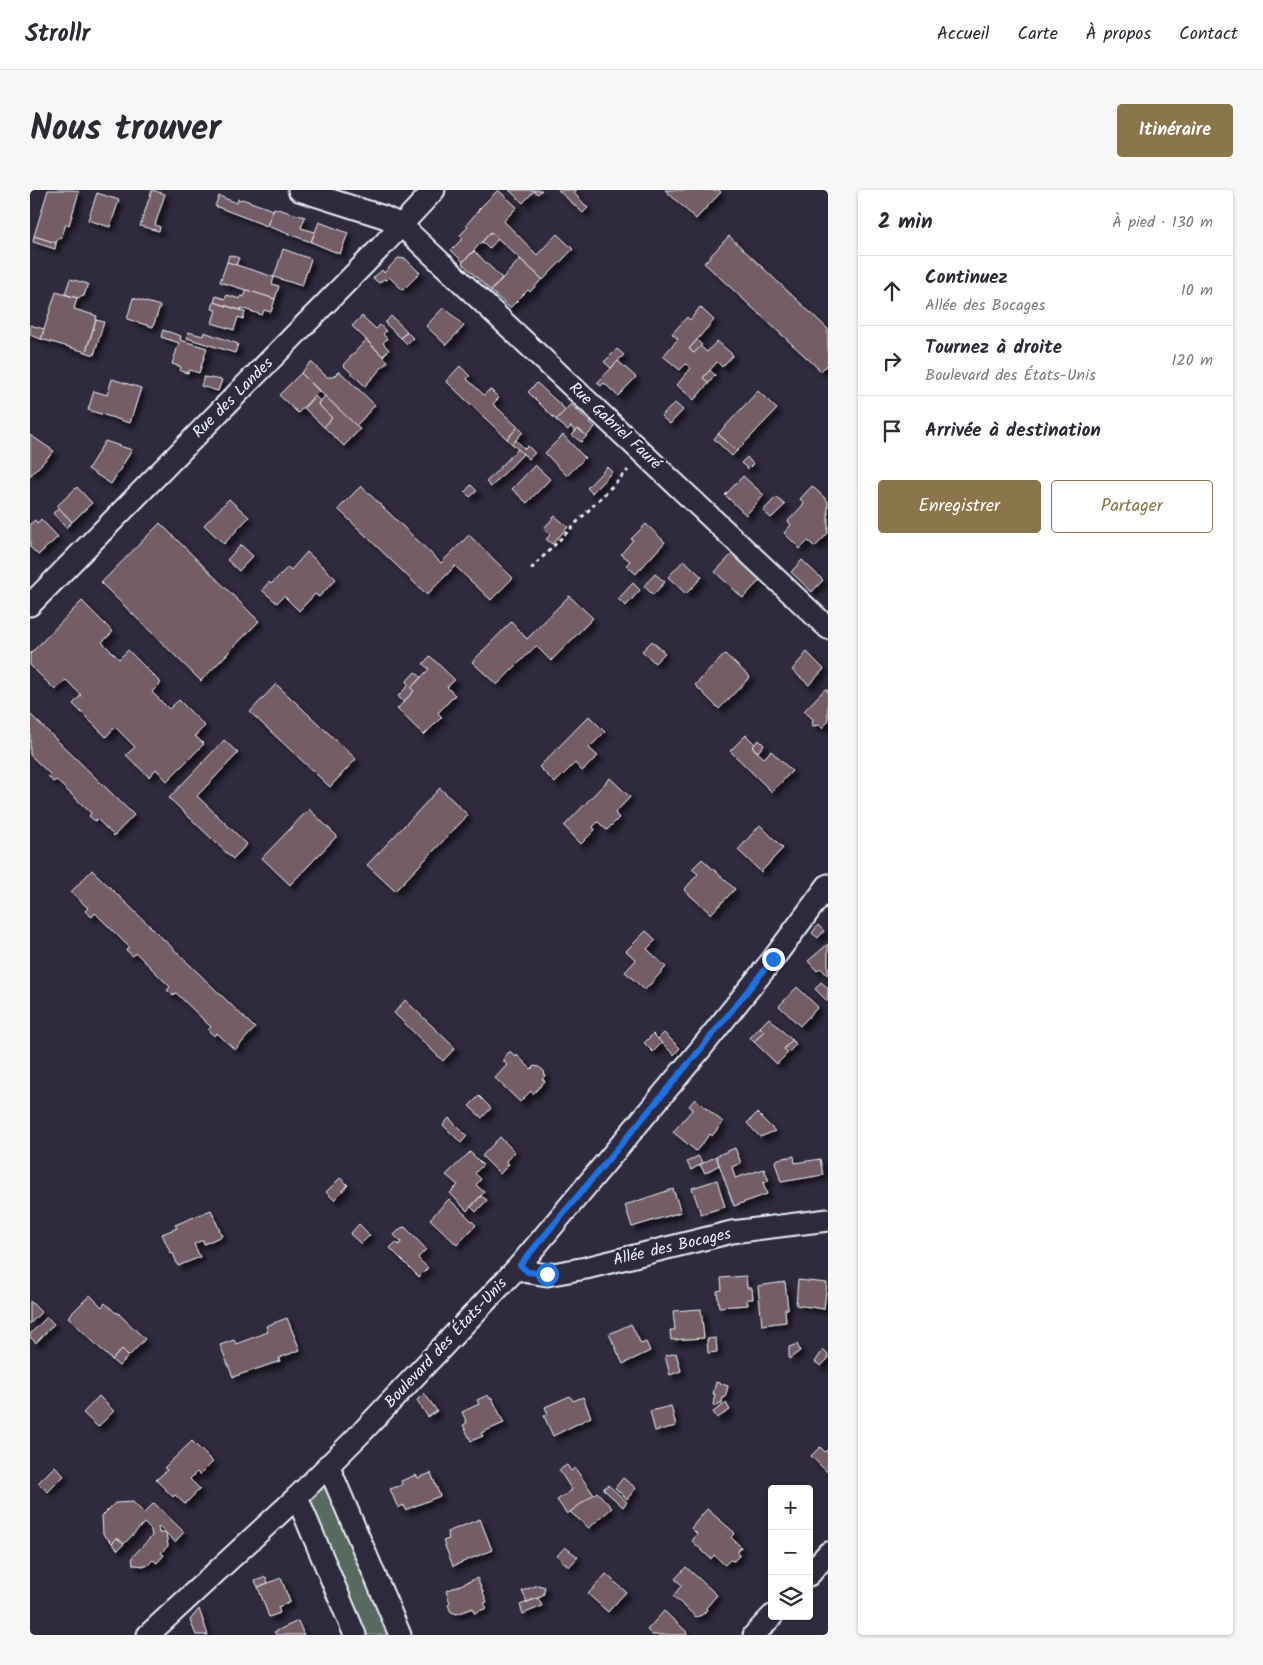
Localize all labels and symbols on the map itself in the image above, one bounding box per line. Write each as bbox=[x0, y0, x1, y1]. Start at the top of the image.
street label: Rue des Landes bbox=[187, 352, 279, 444]
street label: Rue Gabriel Fauré bbox=[563, 376, 668, 476]
route end bbox=[762, 948, 785, 971]
street label: Allée des Bocages bbox=[611, 1221, 734, 1273]
route start bbox=[536, 1263, 559, 1286]
street label: Boulevard des États-Unis bbox=[379, 1272, 513, 1414]

